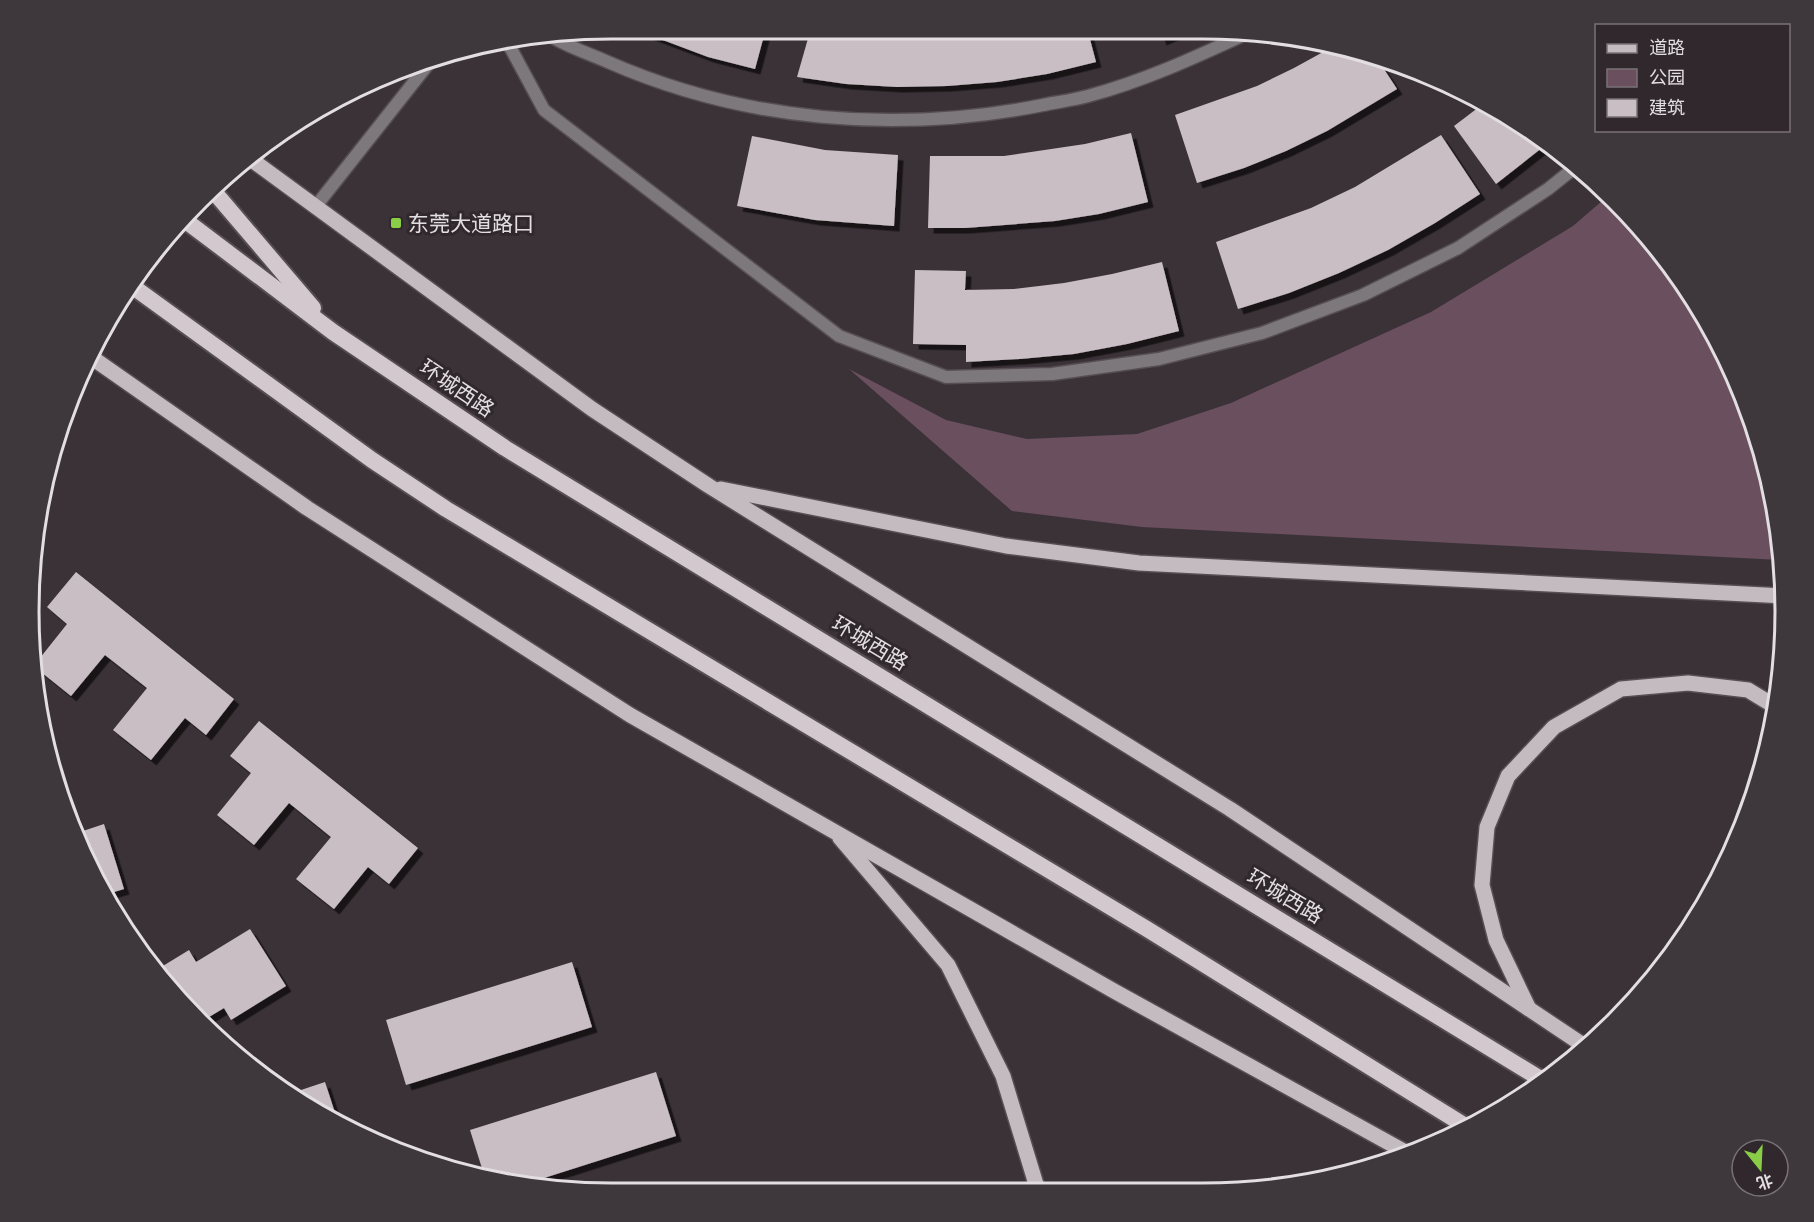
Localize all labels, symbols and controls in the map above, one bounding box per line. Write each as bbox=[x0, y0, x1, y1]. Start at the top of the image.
legend bbox=[1595, 24, 1790, 132]
text: 道路 bbox=[1649, 37, 1685, 59]
text: 公园 bbox=[1649, 67, 1685, 89]
text: 建筑 bbox=[1649, 97, 1685, 119]
place label: 东莞大道路口 bbox=[408, 211, 534, 236]
marker: 东莞大道路口 bbox=[389, 216, 403, 230]
street label: 环城西路 bbox=[415, 354, 499, 422]
street label: 环城西路 bbox=[828, 611, 912, 675]
street label: 环城西路 bbox=[1243, 864, 1327, 928]
north arrow bbox=[1730, 1138, 1790, 1198]
text: 北 bbox=[1754, 1170, 1775, 1193]

